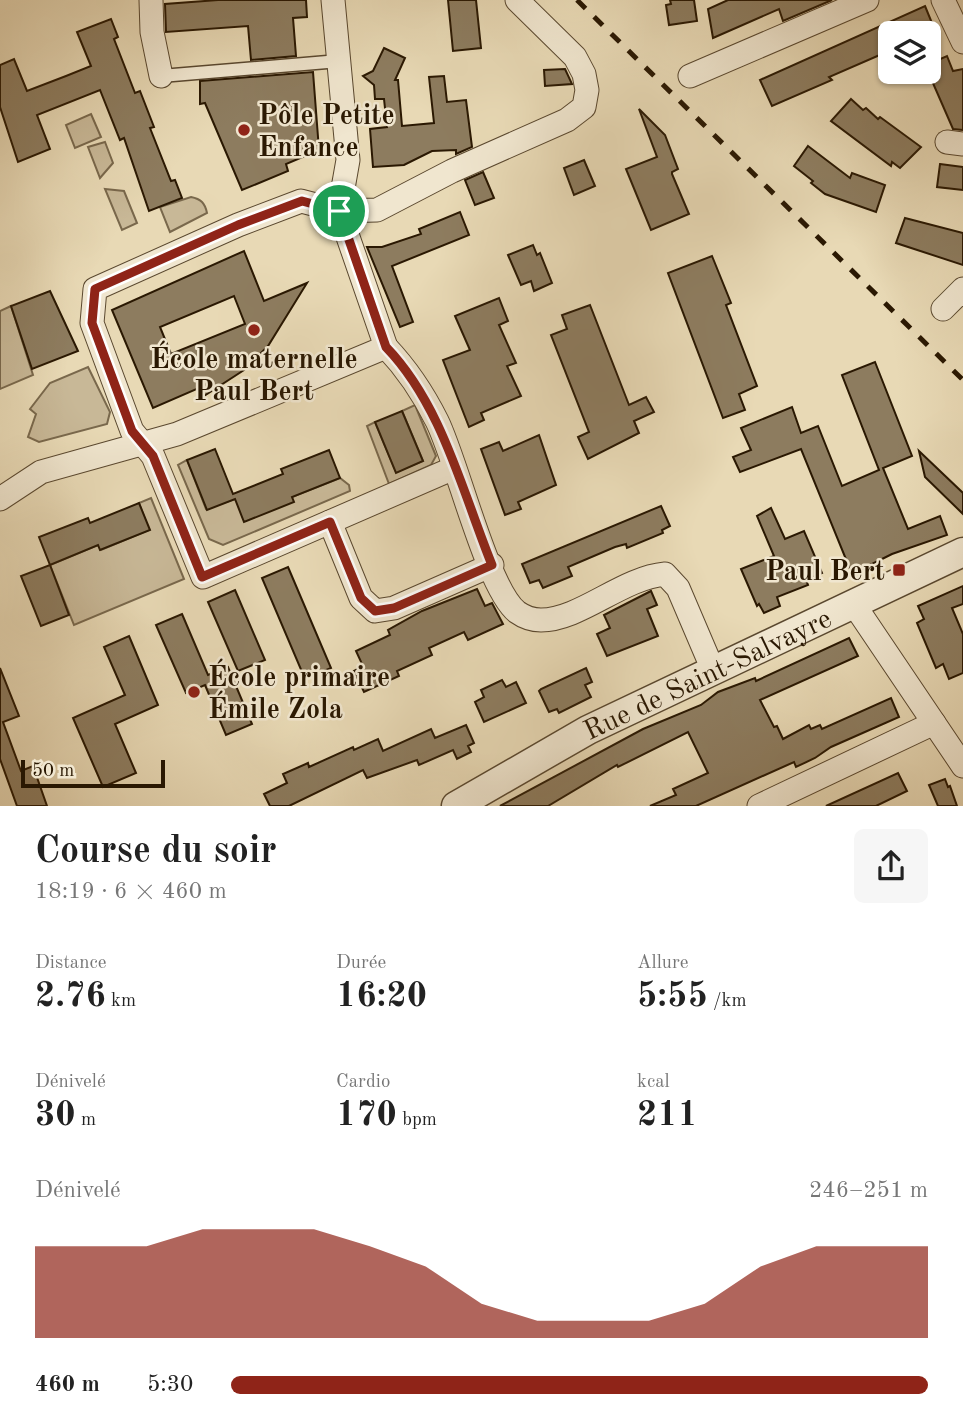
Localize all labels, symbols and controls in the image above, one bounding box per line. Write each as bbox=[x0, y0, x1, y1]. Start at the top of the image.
map controls bbox=[878, 21, 941, 84]
button: layers bbox=[878, 21, 941, 84]
place label: Pôle Petite Enfance bbox=[258, 103, 395, 163]
marker: Pôle Petite Enfance bbox=[236, 122, 252, 138]
pin bbox=[309, 181, 369, 241]
icon: arrive bbox=[320, 192, 358, 230]
marker: École maternelle Paul Bert bbox=[246, 322, 262, 338]
place label: École maternelle Paul Bert bbox=[150, 340, 358, 407]
place label: Paul Bert bbox=[765, 559, 885, 587]
marker: Paul Bert bbox=[891, 562, 907, 578]
street label: Rue de Saint-Salvayre bbox=[580, 606, 836, 747]
place label: École primaire Émile Zola bbox=[208, 658, 390, 725]
marker: École primaire Émile Zola bbox=[186, 684, 202, 700]
scale bar bbox=[21, 757, 164, 788]
text: 50 m bbox=[32, 762, 74, 781]
button: share bbox=[854, 829, 928, 903]
text: Course du soir bbox=[35, 833, 277, 871]
text: 18:19 · 6 × 460 m bbox=[35, 880, 227, 903]
text: Distance bbox=[35, 954, 107, 973]
text: Durée bbox=[336, 954, 386, 973]
text: Allure bbox=[637, 954, 688, 973]
text: 2.76 bbox=[35, 979, 106, 1014]
text: 16:20 bbox=[336, 979, 427, 1014]
text: 5:55 bbox=[637, 979, 708, 1014]
text: km bbox=[106, 992, 136, 1011]
text: /km bbox=[708, 992, 747, 1011]
text: Dénivelé bbox=[35, 1073, 106, 1092]
text: Cardio bbox=[336, 1073, 390, 1092]
text: kcal bbox=[637, 1073, 670, 1092]
text: 30 bbox=[35, 1098, 76, 1133]
text: 170 bbox=[336, 1098, 397, 1133]
text: 211 bbox=[637, 1098, 698, 1133]
text: m bbox=[76, 1111, 96, 1130]
text: bpm bbox=[397, 1111, 437, 1130]
text: Dénivelé bbox=[35, 1179, 121, 1202]
text: 246–251 m bbox=[809, 1179, 928, 1202]
text: 460 m bbox=[35, 1373, 100, 1396]
text: 5:30 bbox=[147, 1373, 193, 1396]

